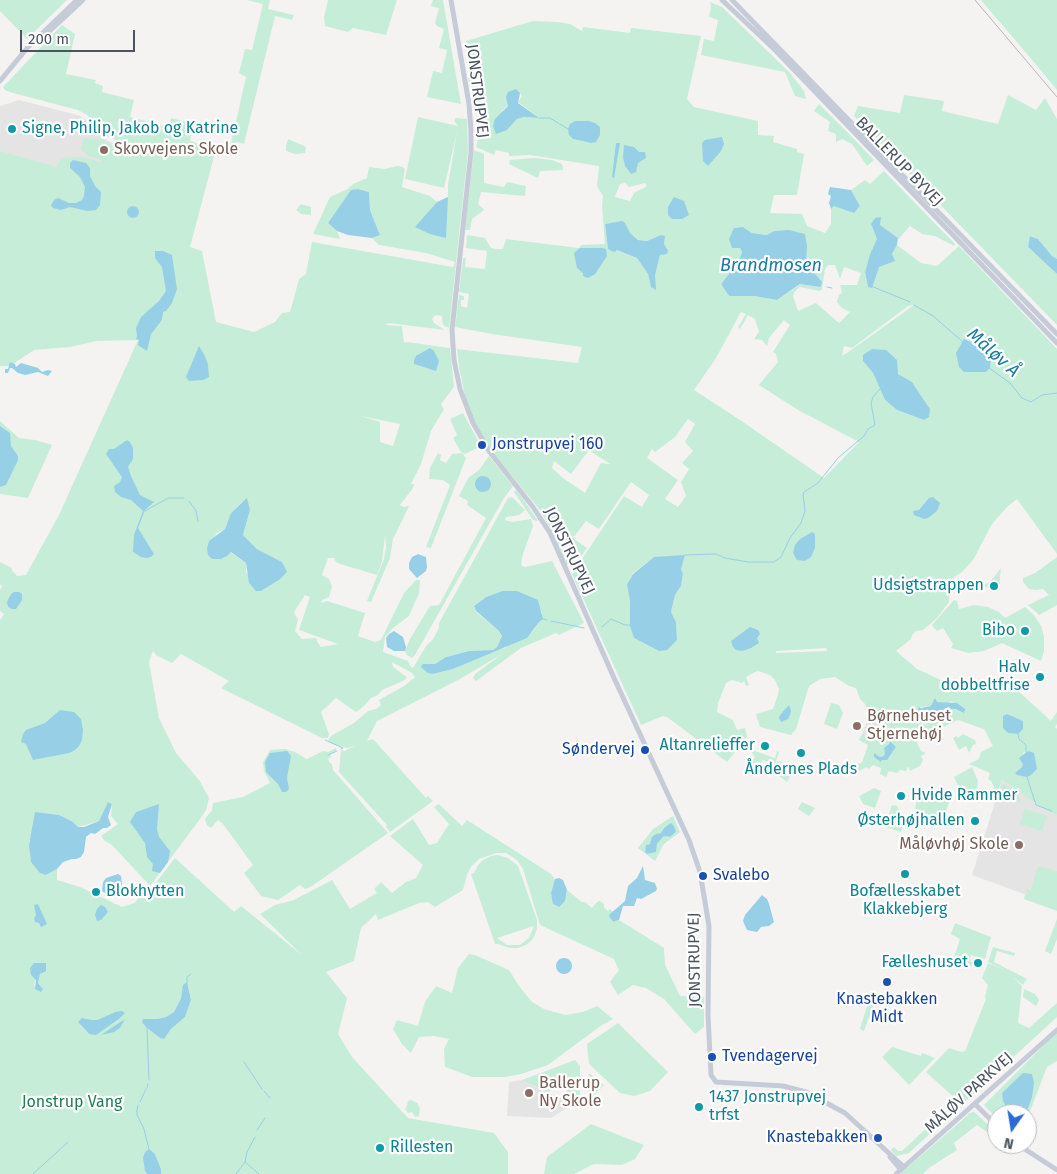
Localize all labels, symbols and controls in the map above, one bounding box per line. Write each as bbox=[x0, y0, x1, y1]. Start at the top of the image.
scale bar bbox=[22, 20, 138, 52]
text: 200 m bbox=[28, 30, 69, 48]
street label: JONSTRUPVEJ bbox=[462, 43, 492, 139]
street label: BALLERUP BYVEJ bbox=[851, 113, 947, 211]
place label: Signe, Philip, Jakob og Katrine bbox=[22, 119, 238, 139]
marker: Signe, Philip, Jakob og Katrine bbox=[6, 123, 18, 135]
place label: Skovvejens Skole bbox=[114, 140, 238, 160]
marker: Skovvejens Skole bbox=[98, 144, 110, 156]
water label: Brandmosen bbox=[720, 255, 822, 277]
water label: Måløv Å bbox=[962, 324, 1024, 382]
place label: Jonstrupvej 160 bbox=[492, 435, 603, 455]
marker: Jonstrupvej 160 bbox=[476, 439, 488, 451]
street label: JONSTRUPVEJ bbox=[540, 504, 598, 598]
place label: Udsigtstrappen bbox=[873, 576, 984, 596]
marker: Udsigtstrappen bbox=[988, 580, 1000, 592]
place label: Bibo bbox=[982, 621, 1015, 641]
marker: Bibo bbox=[1019, 625, 1031, 637]
place label: Halv dobbeltfrise bbox=[941, 658, 1030, 696]
marker: Halv dobbeltfrise bbox=[1034, 671, 1046, 683]
place label: Børnehuset Stjernehøj bbox=[867, 707, 951, 745]
marker: Børnehuset Stjernehøj bbox=[851, 720, 863, 732]
place label: Altanrelieffer bbox=[660, 736, 755, 756]
place label: Søndervej bbox=[562, 740, 635, 760]
marker: Altanrelieffer bbox=[759, 740, 771, 752]
marker: Søndervej bbox=[639, 744, 651, 756]
marker: Åndernes Plads bbox=[795, 747, 807, 759]
place label: Åndernes Plads bbox=[745, 760, 857, 780]
place label: Hvide Rammer bbox=[911, 786, 1017, 806]
marker: Hvide Rammer bbox=[895, 790, 907, 802]
place label: Østerhøjhallen bbox=[858, 811, 965, 831]
marker: Østerhøjhallen bbox=[969, 815, 981, 827]
place label: Måløvhøj Skole bbox=[899, 835, 1009, 855]
marker: Måløvhøj Skole bbox=[1013, 839, 1025, 851]
place label: Svalebo bbox=[713, 866, 770, 886]
marker: Bofællesskabet Klakkebjerg bbox=[899, 868, 911, 880]
marker: Svalebo bbox=[697, 870, 709, 882]
place label: Blokhytten bbox=[106, 882, 184, 902]
place label: Bofællesskabet Klakkebjerg bbox=[849, 882, 961, 920]
marker: Blokhytten bbox=[90, 886, 102, 898]
street label: JONSTRUPVEJ bbox=[685, 912, 705, 1008]
place label: Fælleshuset bbox=[881, 953, 968, 973]
marker: Fælleshuset bbox=[972, 957, 984, 969]
marker: Knastebakken Midt bbox=[881, 976, 893, 988]
place label: Knastebakken Midt bbox=[836, 990, 938, 1028]
place label: Tvendagervej bbox=[722, 1047, 818, 1067]
street label: MÅLØV PARKVEJ bbox=[921, 1048, 1017, 1138]
marker: Tvendagervej bbox=[706, 1051, 718, 1063]
place label: Ballerup Ny Skole bbox=[539, 1074, 601, 1112]
marker: Ballerup Ny Skole bbox=[523, 1087, 535, 1099]
place label: 1437 Jonstrupvej trfst bbox=[709, 1088, 826, 1126]
park label: Jonstrup Vang bbox=[22, 1093, 122, 1113]
marker: 1437 Jonstrupvej trfst bbox=[693, 1101, 705, 1113]
north arrow bbox=[987, 1104, 1037, 1154]
place label: Knastebakken bbox=[767, 1128, 868, 1148]
marker: Knastebakken bbox=[872, 1132, 884, 1144]
text: N bbox=[1002, 1134, 1015, 1152]
place label: Rillesten bbox=[390, 1138, 453, 1158]
marker: Rillesten bbox=[374, 1142, 386, 1154]

